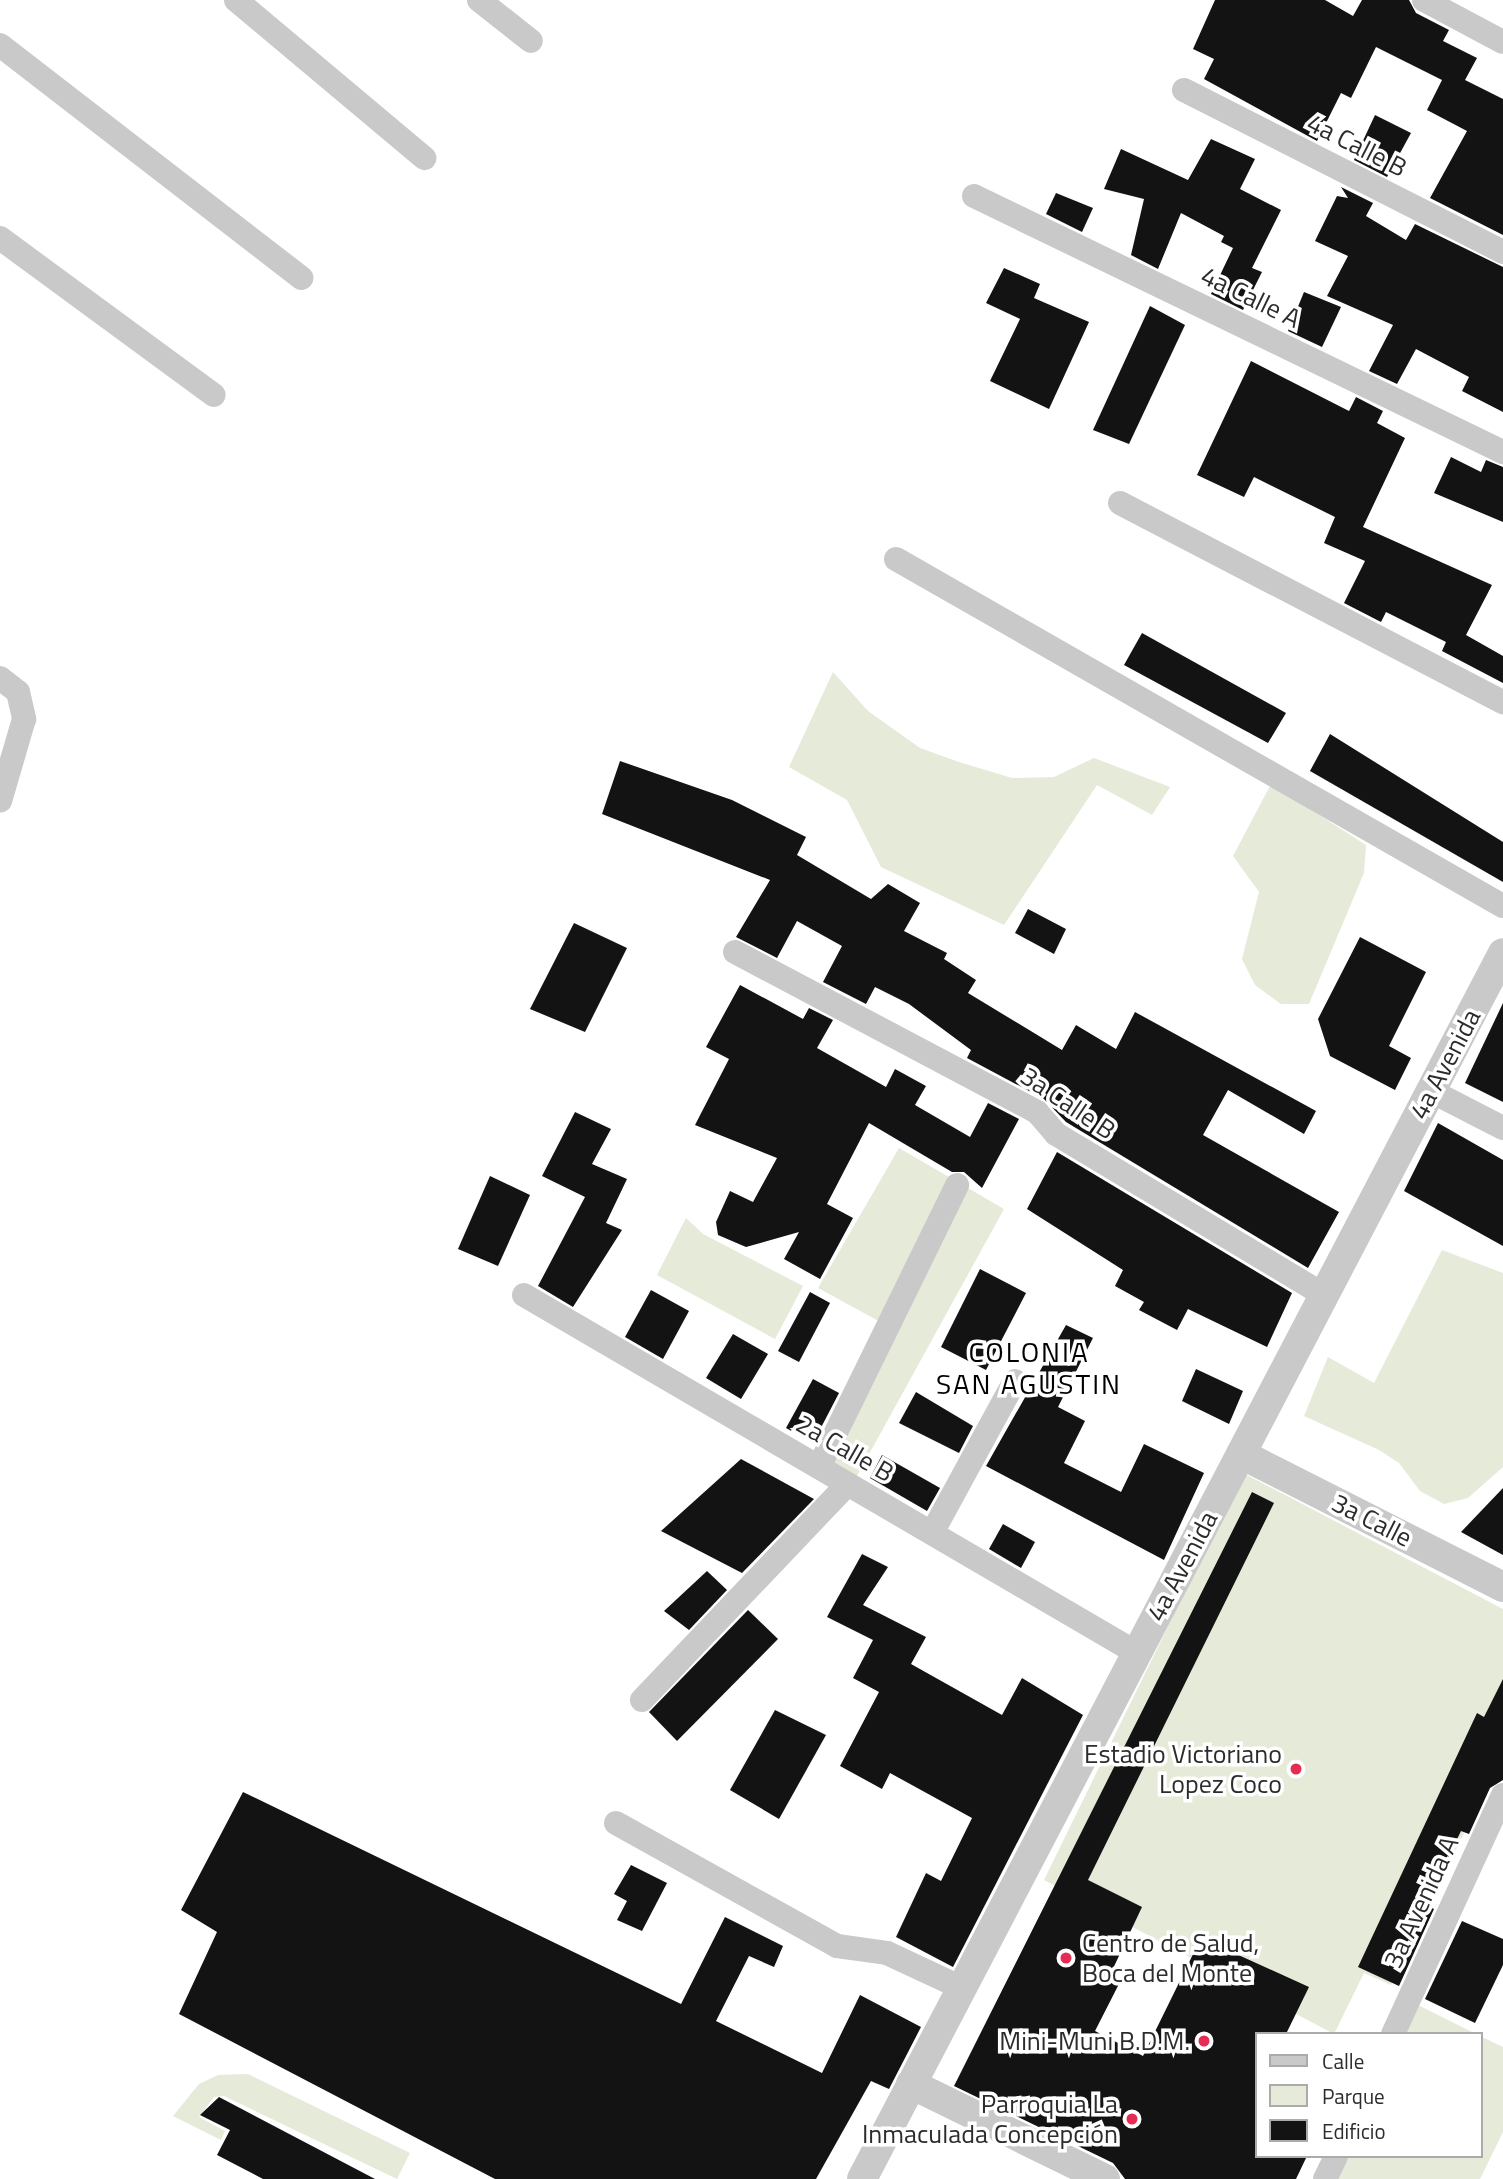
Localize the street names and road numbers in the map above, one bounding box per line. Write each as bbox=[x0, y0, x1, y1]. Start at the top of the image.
street label: 4a Calle B bbox=[1302, 107, 1412, 183]
street label: 4a Calle A bbox=[1196, 260, 1306, 334]
street label: 4a Avenida bbox=[1403, 1004, 1487, 1124]
street label: 3a Calle B bbox=[1015, 1060, 1121, 1146]
street label: 2a Calle B bbox=[791, 1408, 899, 1488]
street label: 3a Calle bbox=[1327, 1487, 1417, 1553]
street label: 4a Avenida bbox=[1140, 1506, 1224, 1626]
street label: 3a Avenida A bbox=[1377, 1831, 1465, 1973]

